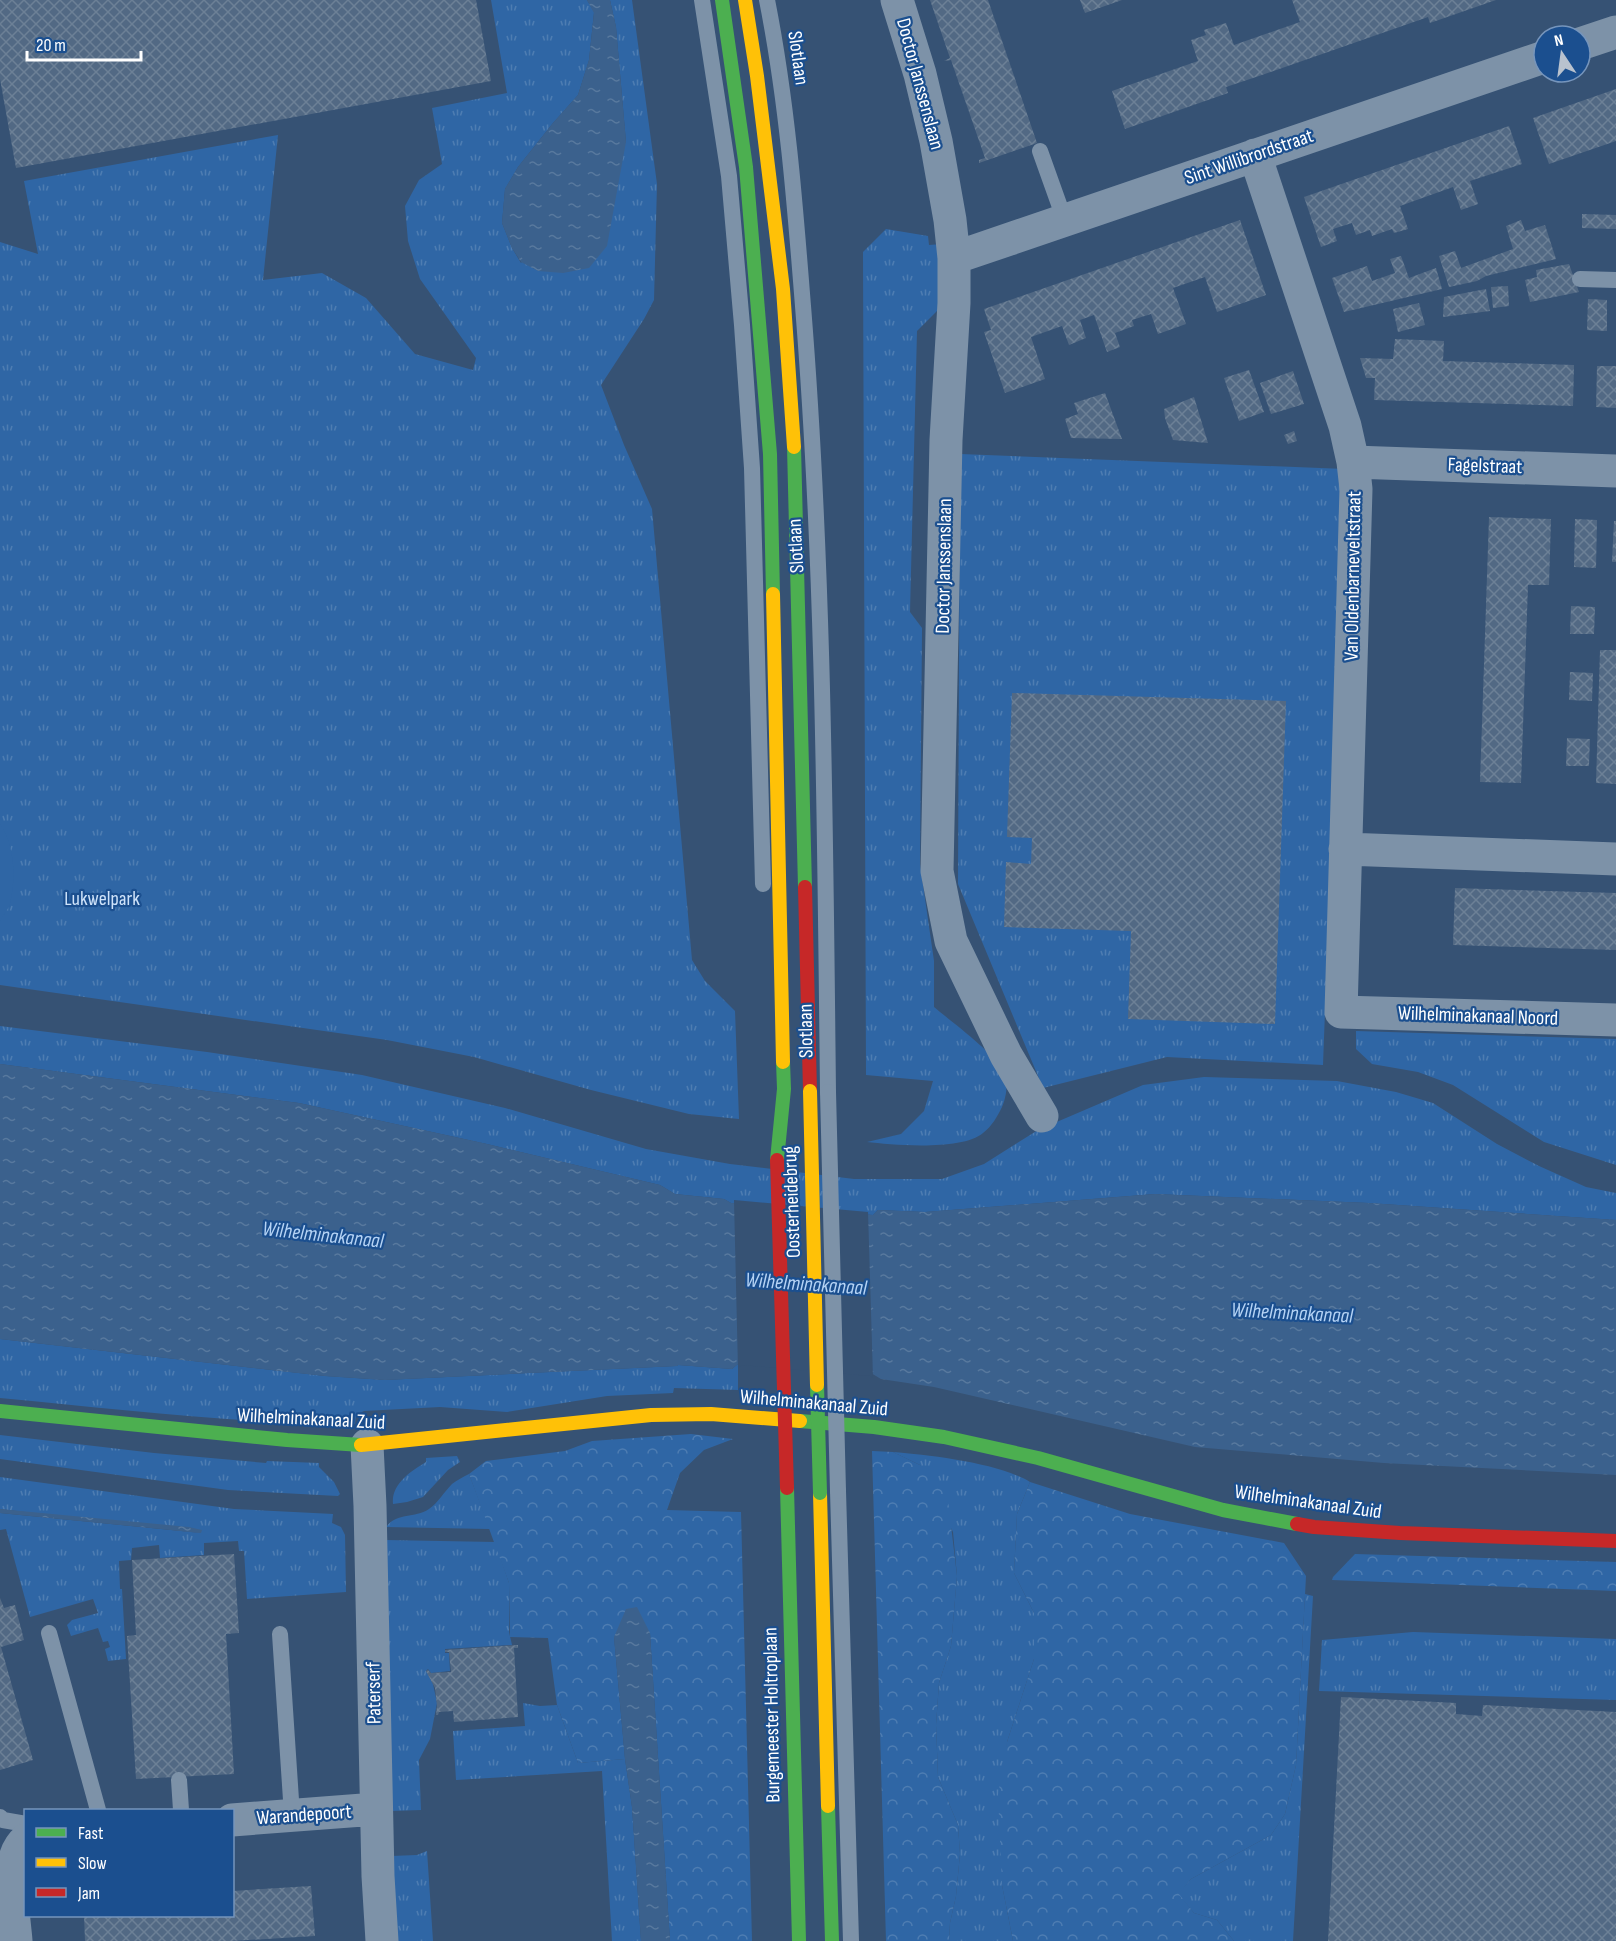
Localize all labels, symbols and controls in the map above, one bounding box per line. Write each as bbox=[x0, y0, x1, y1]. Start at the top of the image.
street label: Doctor Janssenslaan bbox=[891, 16, 949, 152]
scale bar bbox=[27, 24, 141, 62]
north arrow bbox=[1532, 24, 1592, 84]
street label: Slotlaan bbox=[782, 29, 814, 87]
text: N bbox=[1553, 31, 1565, 51]
text: 20 m bbox=[36, 35, 66, 56]
street label: Sint Willibrordstraat bbox=[1181, 124, 1317, 190]
street label: Fagelstraat bbox=[1447, 453, 1523, 479]
street label: Van Oldenbarneveltstraat bbox=[1340, 491, 1366, 661]
street label: Doctor Janssenslaan bbox=[931, 498, 957, 634]
street label: Slotlaan bbox=[783, 518, 809, 574]
park label: Lukwelpark bbox=[64, 887, 140, 911]
street label: Wilhelminakanaal Noord bbox=[1397, 1001, 1559, 1031]
street label: Slotlaan bbox=[794, 1004, 818, 1058]
street label: Oosterheidebrug bbox=[778, 1146, 806, 1258]
water label: Wilhelminakanaal bbox=[261, 1216, 386, 1254]
water label: Wilhelminakanaal bbox=[744, 1267, 869, 1301]
water label: Wilhelminakanaal bbox=[1231, 1297, 1355, 1329]
street label: Wilhelminakanaal Zuid bbox=[739, 1385, 889, 1421]
street label: Wilhelminakanaal Zuid bbox=[236, 1403, 386, 1435]
street label: Wilhelminakanaal Zuid bbox=[1233, 1480, 1383, 1524]
street label: Burgemeester Holtroplaan bbox=[758, 1627, 786, 1803]
street label: Paterserf bbox=[361, 1661, 387, 1724]
street label: Warandepoort bbox=[256, 1800, 352, 1830]
legend bbox=[24, 1809, 234, 1917]
text: Fast bbox=[78, 1823, 104, 1844]
text: Slow bbox=[78, 1853, 107, 1874]
text: Jam bbox=[77, 1883, 100, 1904]

